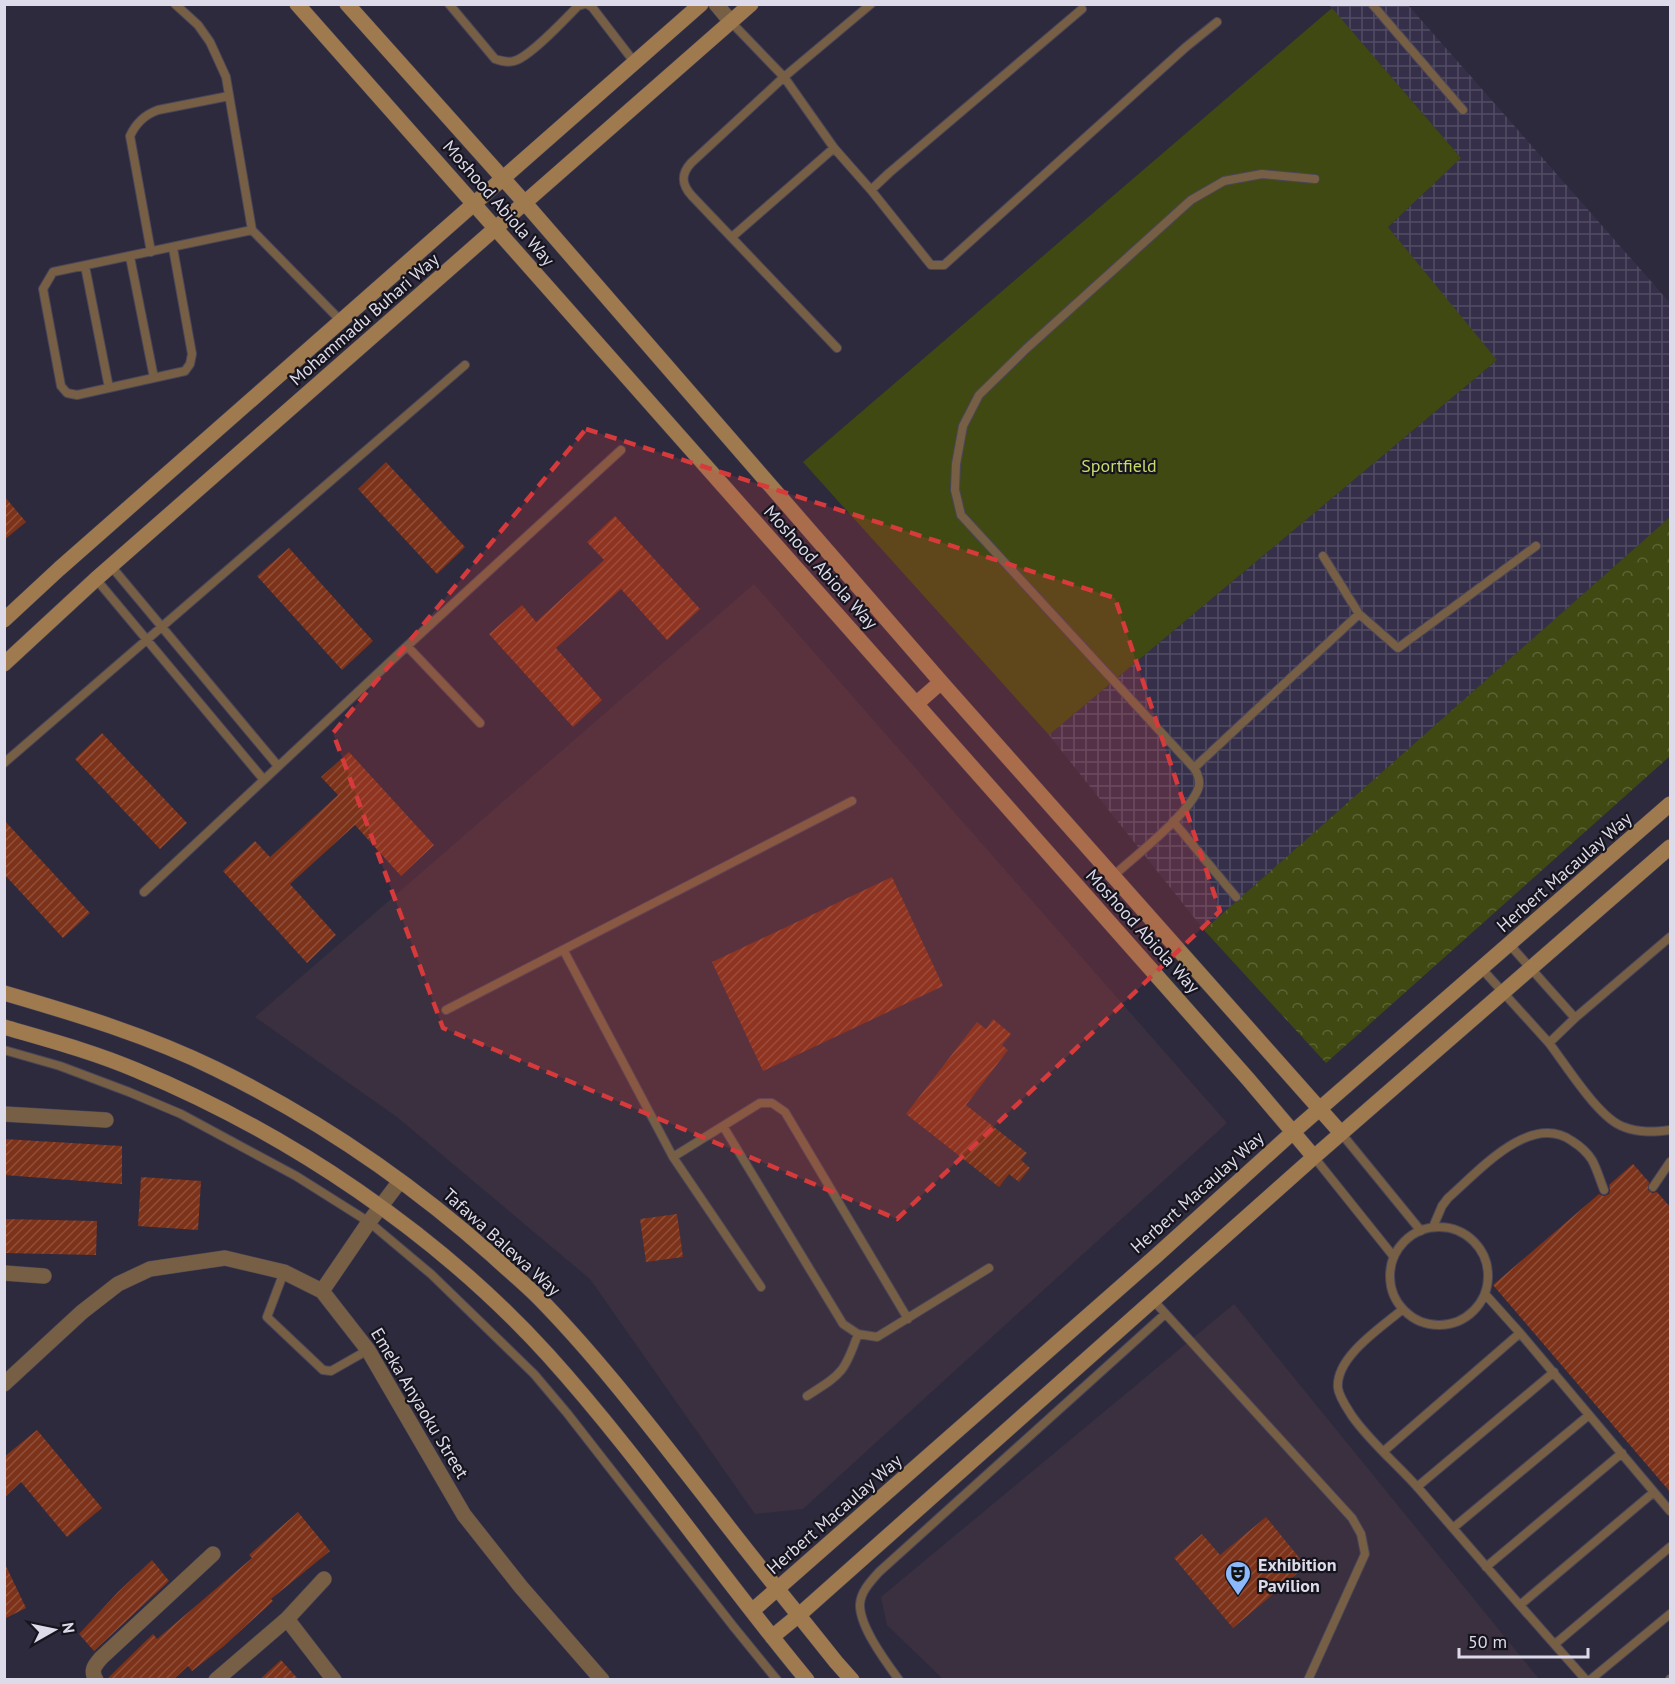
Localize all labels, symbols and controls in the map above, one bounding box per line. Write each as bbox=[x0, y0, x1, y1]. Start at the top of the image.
street label: Moshood Abiola Way bbox=[438, 135, 560, 271]
street label: Mohammadu Buhari Way bbox=[284, 247, 444, 390]
park label: Sportfield bbox=[1081, 454, 1157, 477]
street label: Moshood Abiola Way bbox=[759, 500, 883, 634]
street label: Herbert Macaulay Way bbox=[1492, 807, 1637, 937]
street label: Moshood Abiola Way bbox=[1081, 864, 1205, 998]
street label: Herbert Macaulay Way bbox=[1126, 1126, 1269, 1258]
street label: Tafawa Balewa Way bbox=[438, 1183, 566, 1301]
street label: Emeka Anyaoku Street bbox=[366, 1324, 474, 1482]
street label: Herbert Macaulay Way bbox=[762, 1449, 907, 1579]
place label: Exhibition Pavilion bbox=[1258, 1553, 1337, 1597]
theatre icon: Exhibition Pavilion bbox=[1223, 1559, 1253, 1597]
north arrow bbox=[24, 1600, 84, 1660]
text: N bbox=[58, 1621, 80, 1634]
scale bar bbox=[1459, 1621, 1588, 1659]
text: 50 m bbox=[1468, 1630, 1507, 1653]

